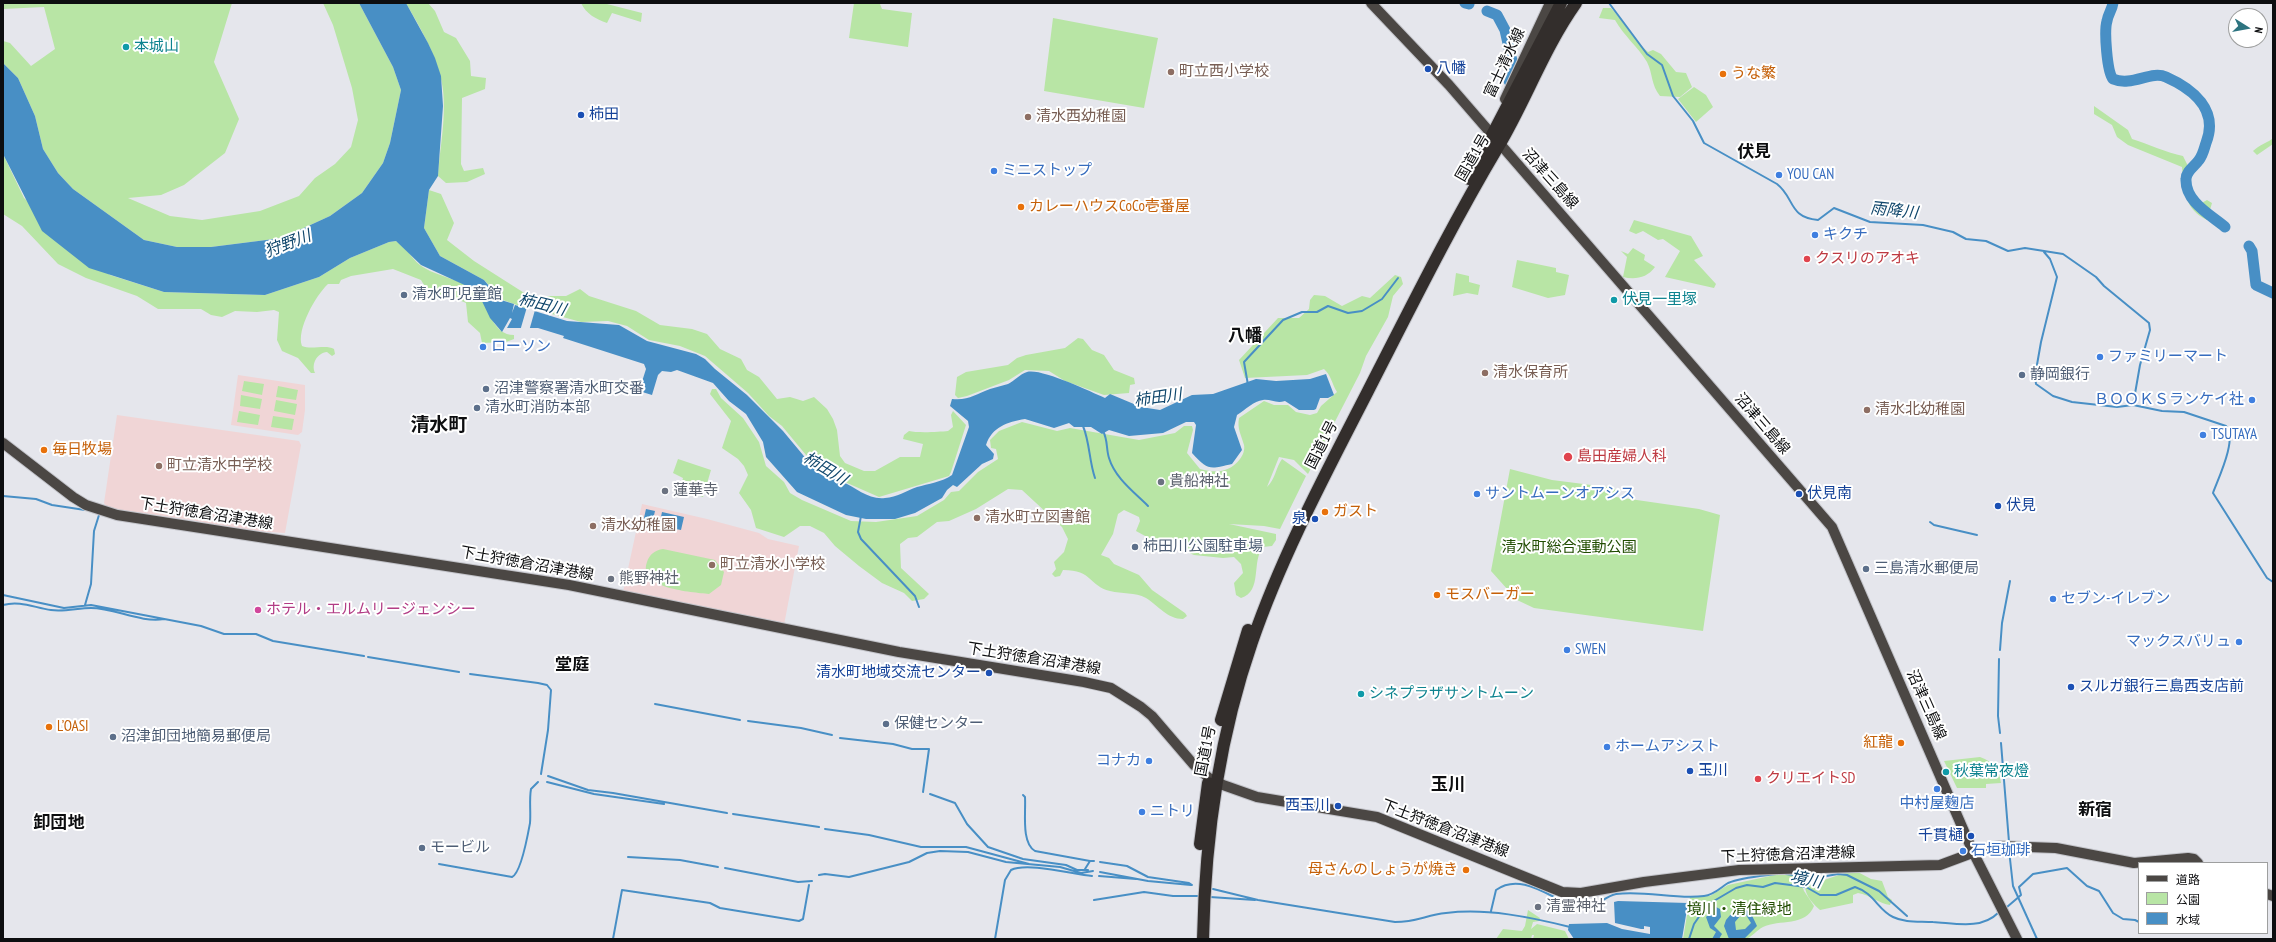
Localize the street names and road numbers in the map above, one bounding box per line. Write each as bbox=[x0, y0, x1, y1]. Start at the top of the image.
street label: 富士清水線 bbox=[1481, 25, 1529, 101]
street label: 国道1号 bbox=[1452, 131, 1494, 185]
street label: 沼津三島線 bbox=[1518, 145, 1582, 213]
street label: 沼津三島線 bbox=[1731, 390, 1793, 458]
street label: 国道1号 bbox=[1302, 418, 1342, 472]
street label: 下土狩徳倉沼津港線 bbox=[138, 495, 274, 533]
street label: 下土狩徳倉沼津港線 bbox=[459, 543, 595, 585]
street label: 下土狩徳倉沼津港線 bbox=[966, 640, 1102, 678]
street label: 沼津三島線 bbox=[1903, 667, 1949, 743]
street label: 国道1号 bbox=[1192, 724, 1220, 778]
street label: 下土狩徳倉沼津港線 bbox=[1379, 796, 1511, 862]
street label: 下土狩徳倉沼津港線 bbox=[1720, 844, 1856, 866]

